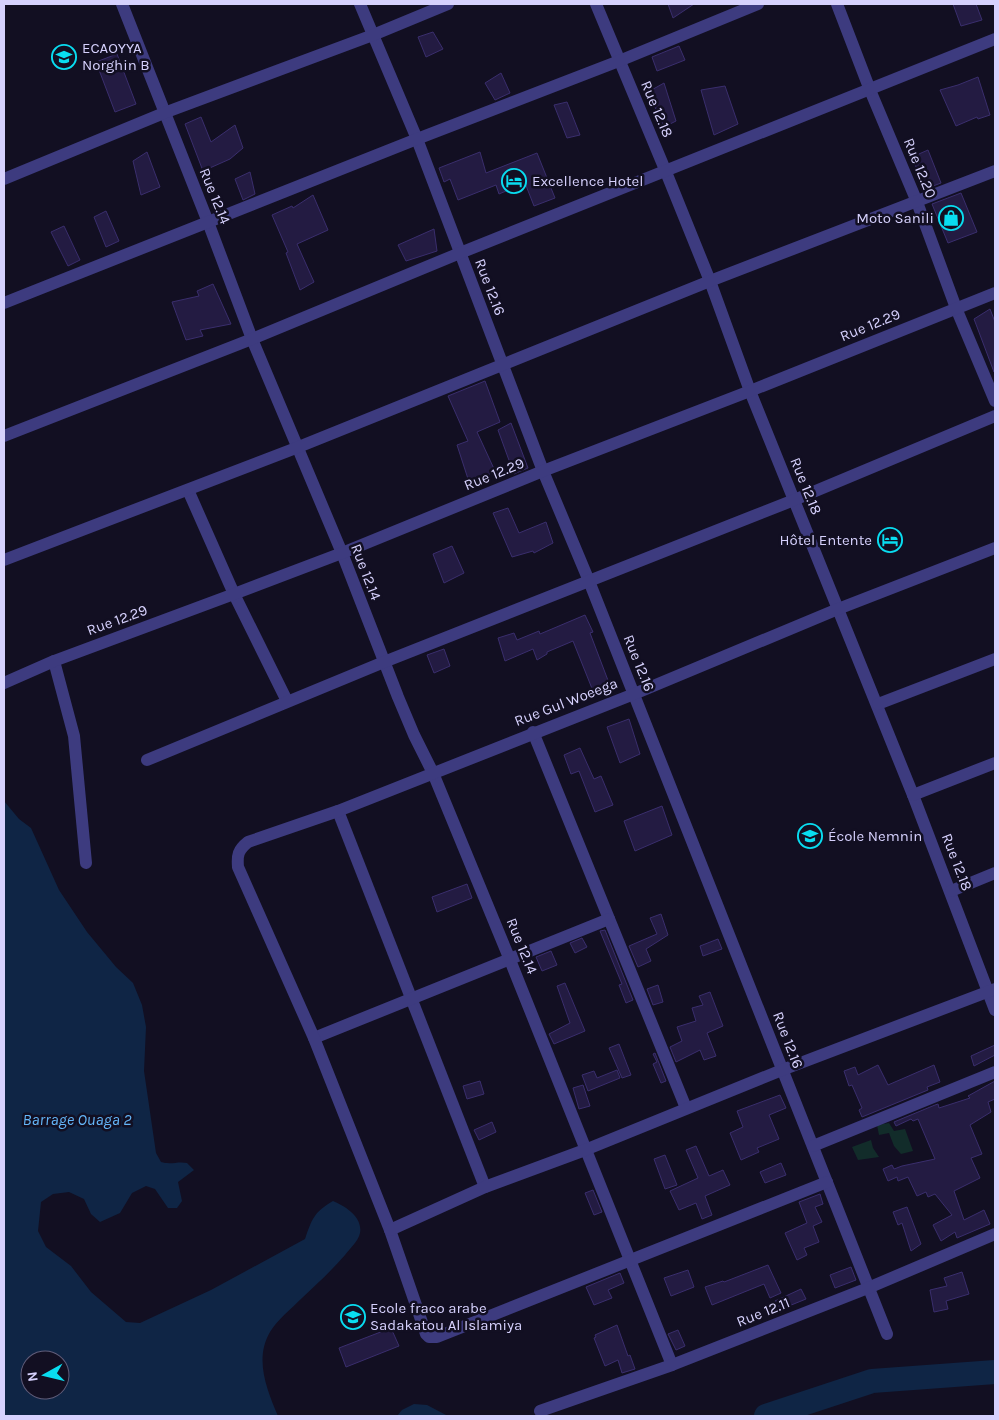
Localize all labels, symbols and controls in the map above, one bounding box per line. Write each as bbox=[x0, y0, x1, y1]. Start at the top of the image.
place label: ECAOYYA Norghin B bbox=[82, 39, 150, 74]
school or university icon: ECAOYYA Norghin B bbox=[51, 44, 77, 70]
street label: Rue 12.18 bbox=[637, 78, 677, 140]
street label: Rue 12.20 bbox=[900, 135, 940, 201]
street label: Rue 12.14 bbox=[196, 165, 235, 227]
hotel icon: Excellence Hotel bbox=[501, 168, 527, 194]
place label: Excellence Hotel bbox=[532, 172, 643, 190]
shop icon: Moto Sanili bbox=[938, 205, 964, 231]
place label: Moto Sanili bbox=[856, 209, 934, 227]
street label: Rue 12.16 bbox=[471, 256, 509, 318]
street label: Rue 12.29 bbox=[837, 305, 903, 345]
street label: Rue 12.29 bbox=[461, 454, 527, 494]
street label: Rue 12.18 bbox=[786, 455, 826, 517]
hotel icon: Hôtel Entente bbox=[877, 527, 903, 553]
place label: Hôtel Entente bbox=[779, 531, 872, 549]
street label: Rue 12.14 bbox=[347, 541, 385, 603]
street label: Rue 12.29 bbox=[84, 601, 150, 639]
street label: Rue 12.16 bbox=[620, 632, 658, 694]
street label: Rue Gul Woeega bbox=[512, 674, 620, 730]
school or university icon: École Nemnin bbox=[797, 823, 823, 849]
place label: École Nemnin bbox=[828, 827, 922, 845]
street label: Rue 12.18 bbox=[938, 831, 976, 893]
street label: Rue 12.14 bbox=[503, 915, 542, 977]
street label: Rue 12.16 bbox=[769, 1009, 807, 1071]
water label: Barrage Ouaga 2 bbox=[22, 1110, 132, 1129]
street label: Rue 12.11 bbox=[734, 1293, 792, 1331]
place label: Ecole fraco arabe Sadakatou Al Islamiya bbox=[370, 1299, 522, 1334]
school or university icon: Ecole fraco arabe Sadakatou Al Islamiya bbox=[340, 1304, 366, 1330]
north arrow bbox=[20, 1350, 70, 1400]
text: N bbox=[24, 1371, 42, 1383]

